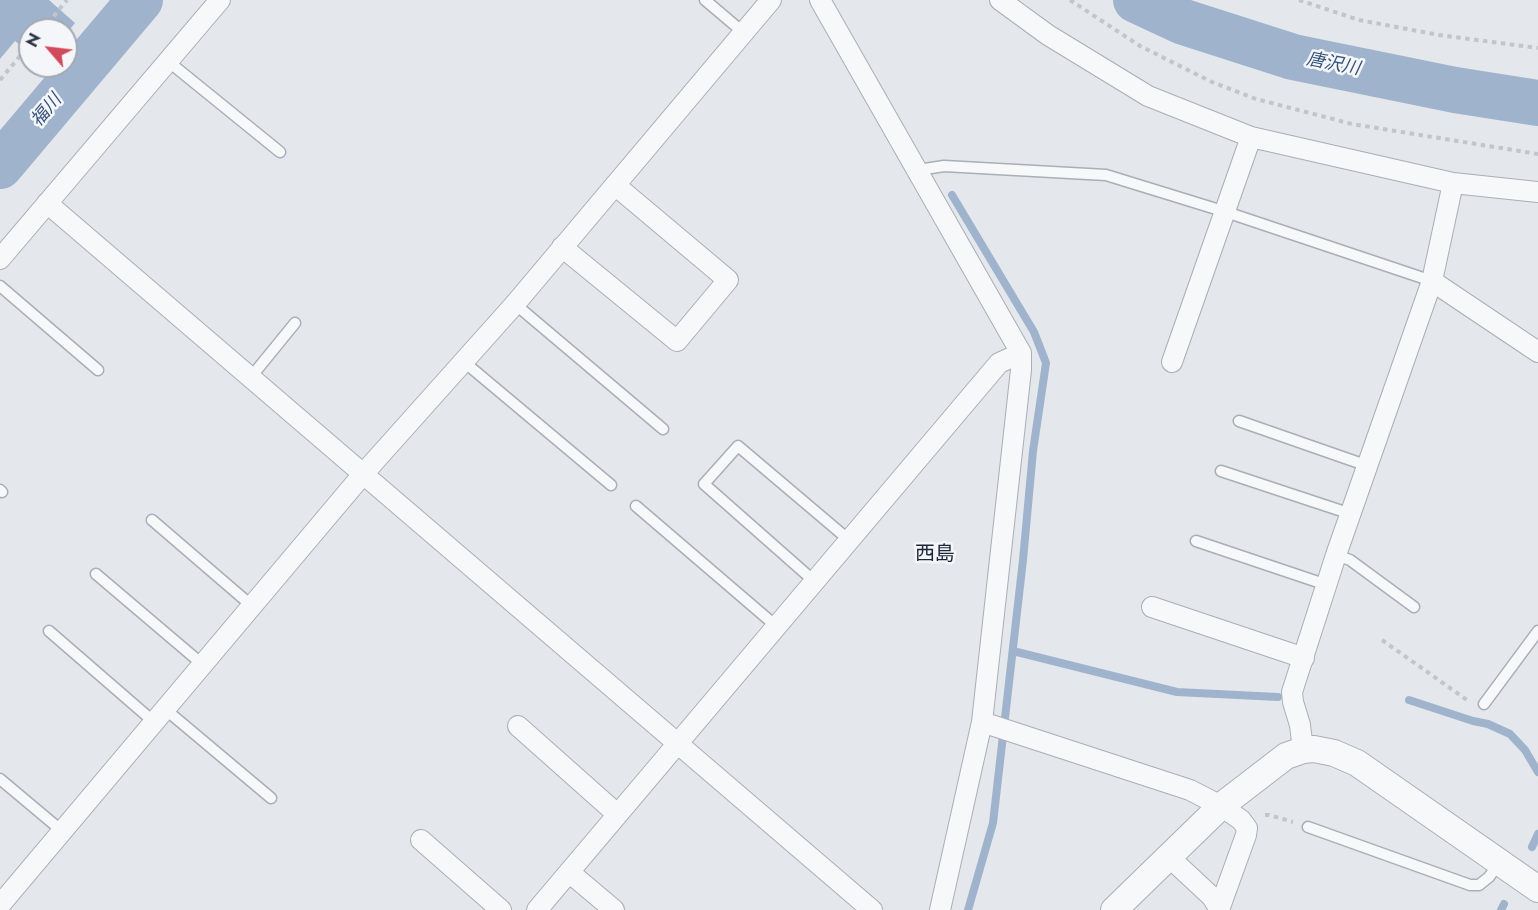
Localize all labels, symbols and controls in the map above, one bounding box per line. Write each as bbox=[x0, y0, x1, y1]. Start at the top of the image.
north arrow bbox=[18, 18, 78, 78]
text: N bbox=[20, 29, 47, 51]
water label: 唐沢川 bbox=[1304, 49, 1362, 81]
water label: 福川 bbox=[27, 90, 67, 132]
district label: 西島 bbox=[915, 543, 955, 567]

